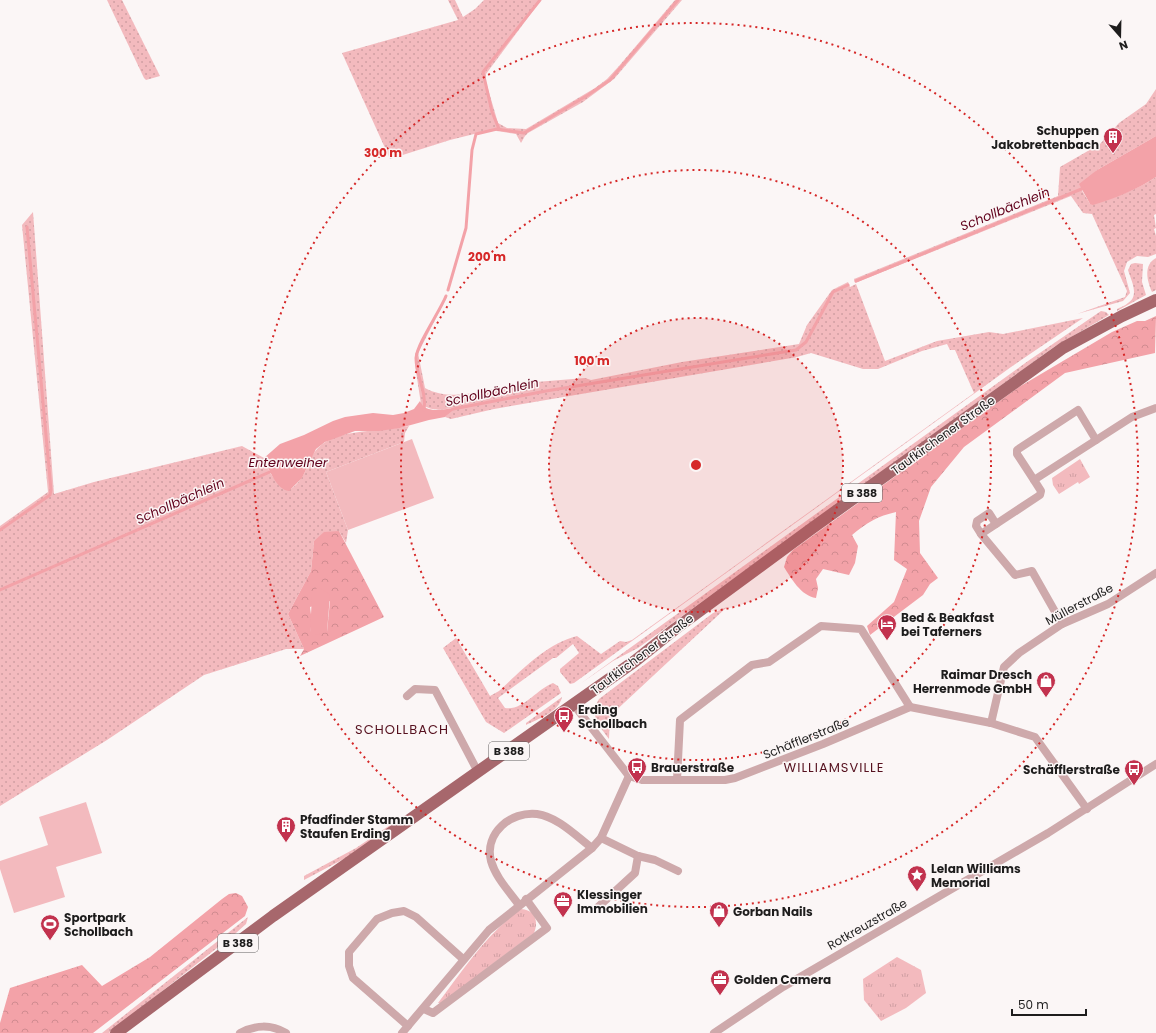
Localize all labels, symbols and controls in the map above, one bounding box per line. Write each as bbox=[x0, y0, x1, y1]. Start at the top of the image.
north arrow bbox=[1100, 16, 1140, 56]
text: N bbox=[1117, 36, 1130, 54]
place label: Schuppen Jakobrettenbach bbox=[991, 122, 1099, 153]
building icon: Schuppen Jakobrettenbach bbox=[1102, 126, 1124, 154]
text: 300 m bbox=[364, 144, 402, 161]
water label: Schollbächlein bbox=[957, 182, 1053, 236]
text: 200 m bbox=[468, 248, 506, 265]
text: 100 m bbox=[574, 352, 610, 369]
water label: Schollbächlein bbox=[444, 373, 540, 411]
street label: Taufkirchener Straße bbox=[888, 391, 998, 479]
water label: Entenweiher bbox=[248, 453, 329, 472]
centre of rings bbox=[689, 458, 703, 472]
water label: Schollbächlein bbox=[133, 473, 227, 529]
road number: B 388 bbox=[842, 484, 882, 502]
street label: Müllerstraße bbox=[1042, 579, 1116, 629]
place label: Bed & Beakfast bei Taferners bbox=[901, 609, 994, 640]
street label: Taufkirchener Straße bbox=[587, 610, 697, 698]
hotel icon: Bed & Beakfast bei Taferners bbox=[876, 613, 898, 641]
place label: Raimar Dresch Herrenmode GmbH bbox=[913, 666, 1032, 697]
shop icon: Raimar Dresch Herrenmode GmbH bbox=[1035, 670, 1057, 698]
place label: Erding Schollbach bbox=[578, 701, 647, 732]
bus stop icon: Erding Schollbach bbox=[553, 705, 575, 733]
street label: Schäfflerstraße bbox=[760, 713, 852, 763]
district label: SCHOLLBACH bbox=[355, 720, 449, 739]
road number: B 388 bbox=[489, 742, 529, 760]
bus stop icon: Brauerstraße bbox=[626, 756, 648, 784]
district label: WILLIAMSVILLE bbox=[784, 758, 884, 777]
bus stop icon: Schäfflerstraße bbox=[1123, 758, 1145, 786]
place label: Brauerstraße bbox=[651, 759, 735, 776]
place label: Schäfflerstraße bbox=[1023, 761, 1121, 778]
place label: Pfadfinder Stamm Staufen Erding bbox=[300, 811, 413, 842]
building icon: Pfadfinder Stamm Staufen Erding bbox=[275, 815, 297, 843]
place label: Lelan Williams Memorial bbox=[931, 860, 1021, 891]
place icon: Lelan Williams Memorial bbox=[906, 864, 928, 892]
place label: Klessinger Immobilien bbox=[577, 886, 648, 917]
office icon: Klessinger Immobilien bbox=[552, 890, 574, 918]
street label: Rotkreuzstraße bbox=[824, 894, 910, 954]
shop icon: Gorban Nails bbox=[708, 900, 730, 928]
place label: Gorban Nails bbox=[733, 903, 813, 920]
place label: Sportpark Schollbach bbox=[64, 909, 133, 940]
sports icon: Sportpark Schollbach bbox=[39, 913, 61, 941]
road number: B 388 bbox=[218, 934, 258, 952]
office icon: Golden Camera bbox=[709, 968, 731, 996]
place label: Golden Camera bbox=[734, 971, 831, 988]
scale bar bbox=[1012, 991, 1086, 1017]
text: 50 m bbox=[1018, 996, 1049, 1013]

